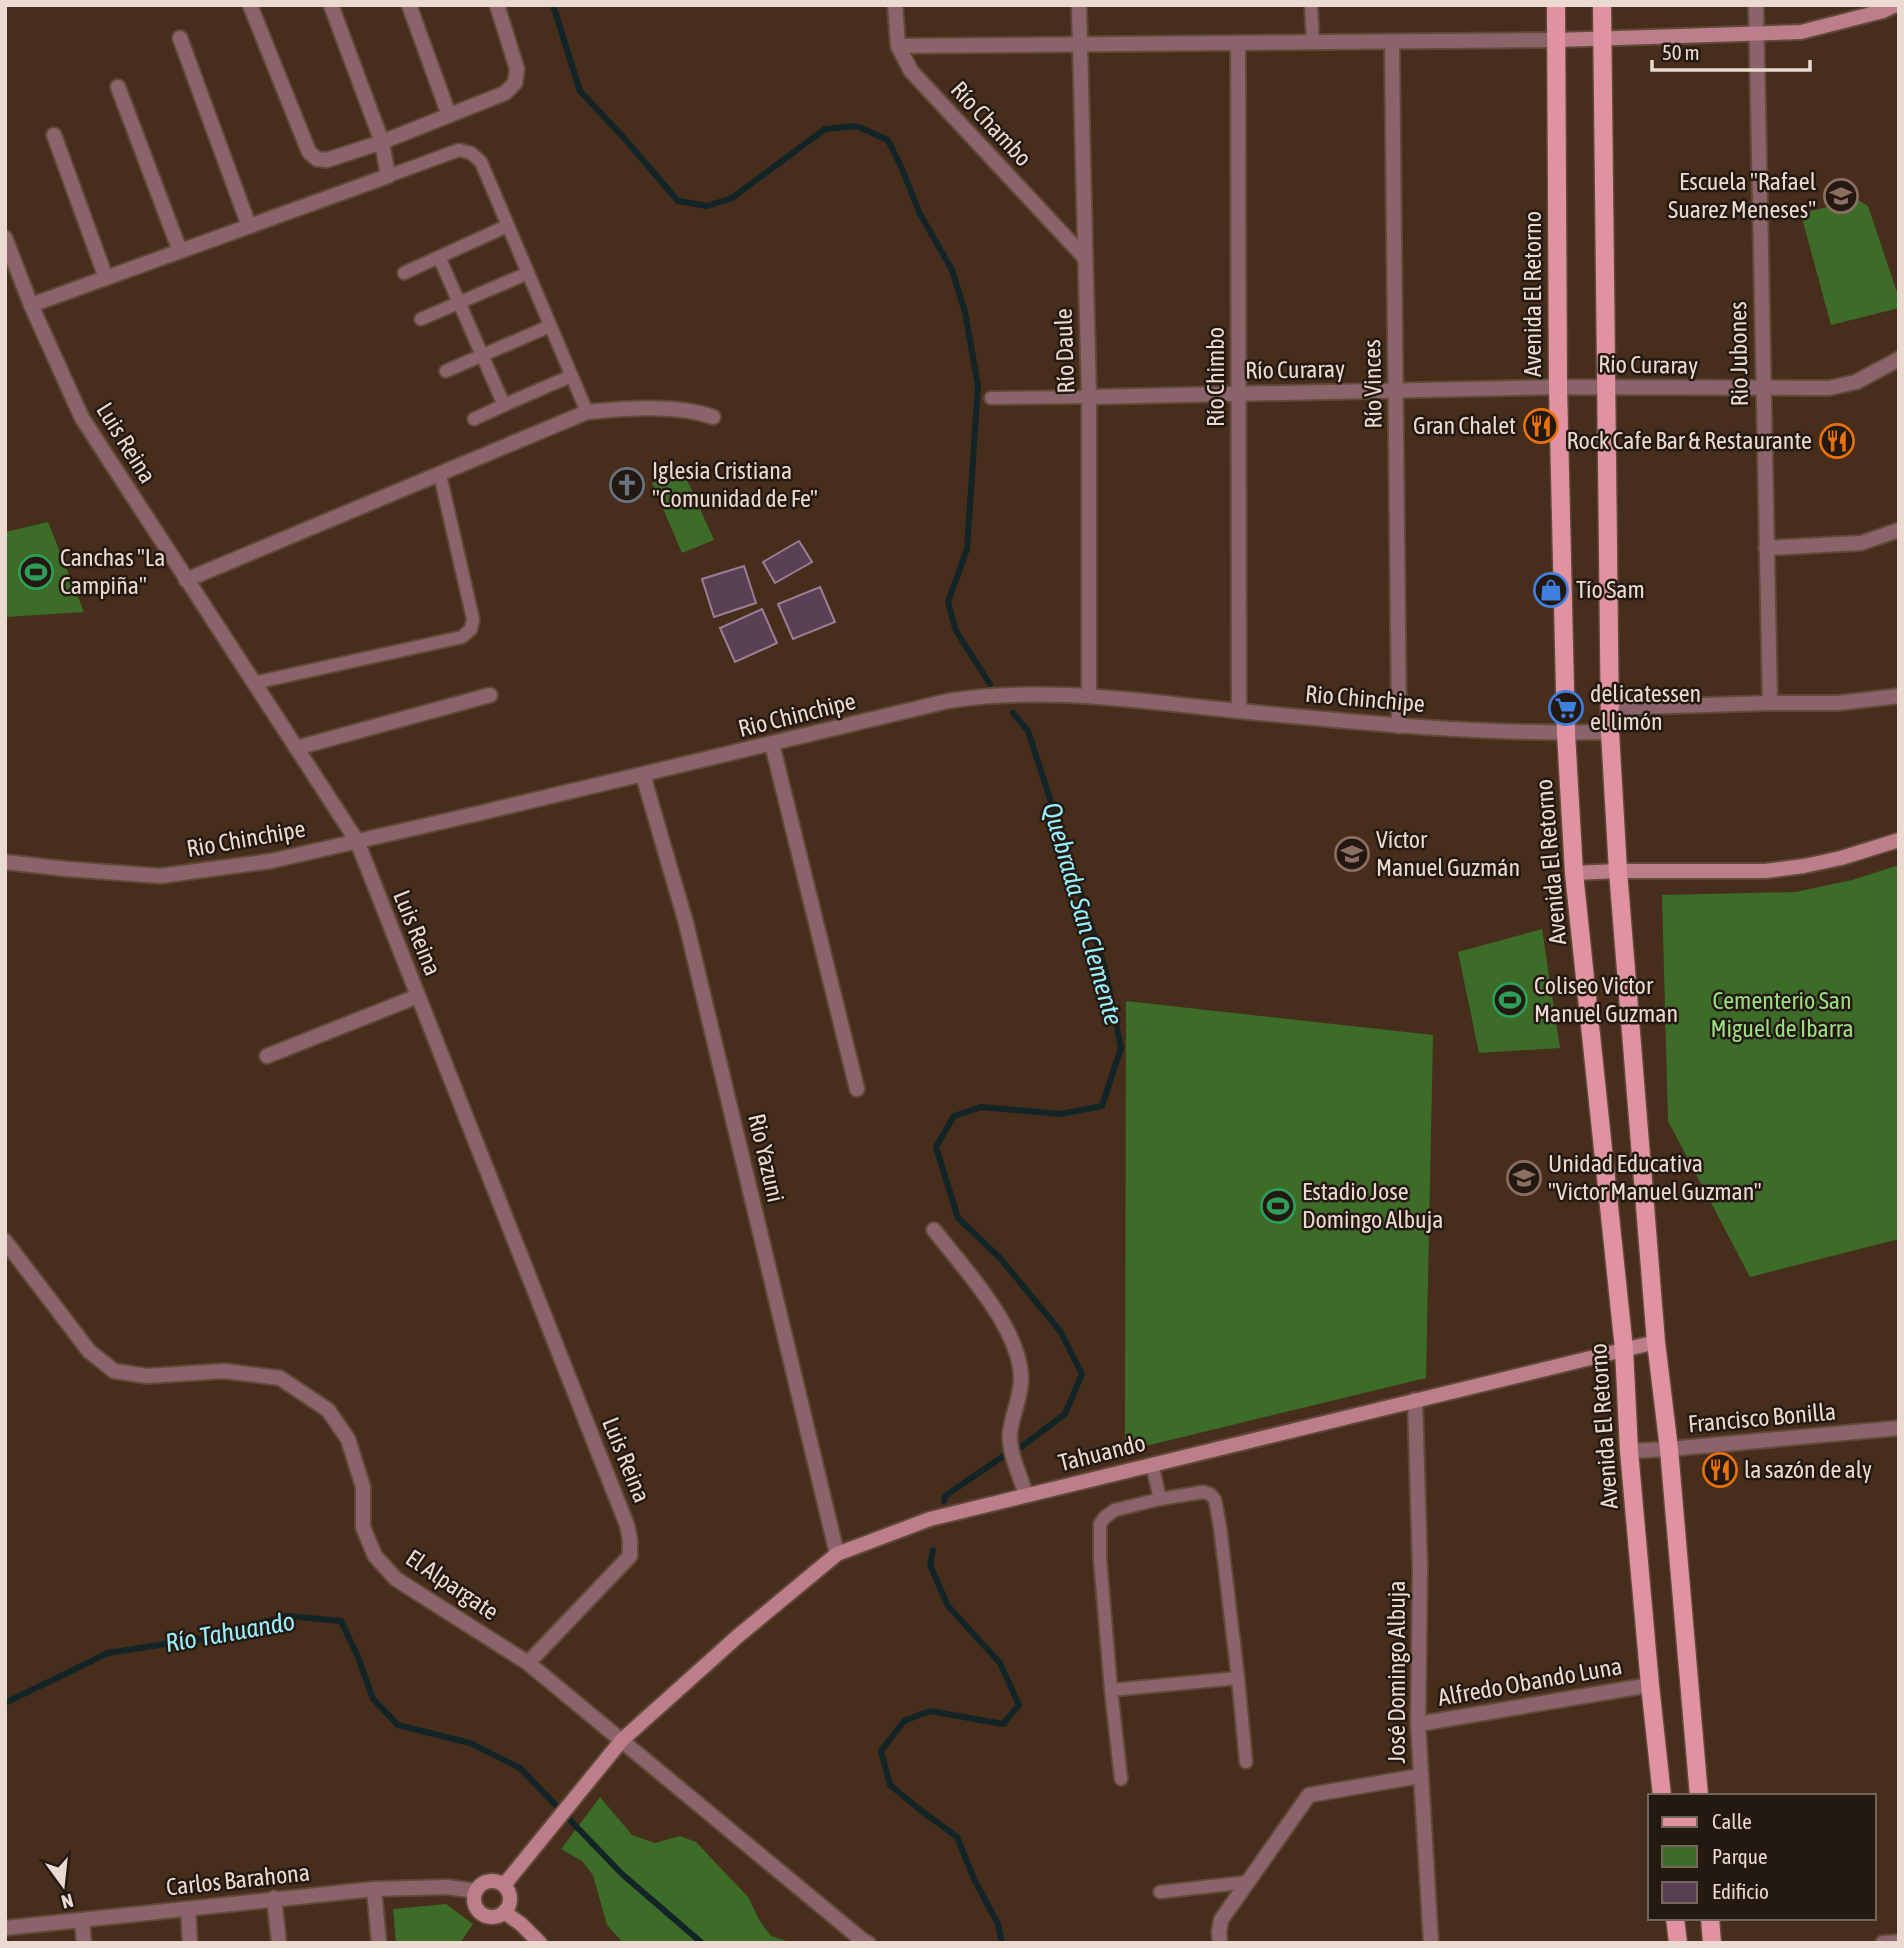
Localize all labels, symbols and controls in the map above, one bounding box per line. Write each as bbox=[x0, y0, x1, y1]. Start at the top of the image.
scale bar bbox=[1652, 28, 1810, 72]
text: 50 m bbox=[1662, 40, 1700, 64]
street label: Río Chambo bbox=[945, 76, 1037, 171]
place label: Escuela "Rafael Suarez Meneses" bbox=[1668, 168, 1817, 223]
school or university icon: Escuela "Rafael Suarez Meneses" bbox=[1822, 177, 1860, 215]
street label: Avenida El Retorno bbox=[1519, 211, 1546, 377]
street label: Rio Jubones bbox=[1724, 301, 1753, 407]
street label: Río Daule bbox=[1050, 308, 1079, 394]
street label: Río Chimbo bbox=[1202, 327, 1229, 427]
street label: Río Vinces bbox=[1358, 339, 1387, 429]
street label: Rio Curaray bbox=[1598, 350, 1698, 379]
street label: Río Curaray bbox=[1245, 355, 1345, 384]
street label: Luis Reina bbox=[91, 398, 162, 488]
restaurant icon: Gran Chalet bbox=[1522, 407, 1560, 445]
place label: Gran Chalet bbox=[1413, 412, 1516, 439]
restaurant icon: Rock Cafe Bar & Restaurante bbox=[1818, 422, 1856, 460]
place label: Rock Cafe Bar & Restaurante bbox=[1567, 427, 1812, 454]
place label: Iglesia Cristiana "Comunidad de Fe" bbox=[652, 457, 818, 512]
church icon: Iglesia Cristiana "Comunidad de Fe" bbox=[608, 466, 646, 504]
place label: Canchas "La Campiña" bbox=[60, 544, 165, 599]
sports icon: Canchas "La Campiña" bbox=[17, 553, 55, 591]
shop icon: Tío Sam bbox=[1532, 571, 1570, 609]
place label: Tío Sam bbox=[1576, 576, 1645, 603]
street label: Rio Chinchipe bbox=[1304, 680, 1426, 717]
place label: delicatessen el limón bbox=[1590, 680, 1701, 735]
street label: Rio Chinchipe bbox=[735, 687, 858, 742]
supermarket icon: delicatessen el limón bbox=[1547, 689, 1585, 727]
street label: Avenida El Retorno bbox=[1530, 778, 1571, 946]
water label: Quebrada San Clemente bbox=[1037, 799, 1129, 1029]
street label: Rio Chinchipe bbox=[184, 815, 307, 862]
place label: Víctor Manuel Guzmán bbox=[1376, 826, 1520, 881]
school or university icon: Víctor Manuel Guzmán bbox=[1333, 835, 1371, 873]
street label: Luis Reina bbox=[388, 886, 447, 979]
place label: Coliseo Victor Manuel Guzman bbox=[1534, 972, 1678, 1027]
sports icon: Coliseo Victor Manuel Guzman bbox=[1491, 981, 1529, 1019]
park label: Cementerio San Miguel de Ibarra bbox=[1710, 987, 1854, 1042]
street label: Rio Yazuni bbox=[743, 1111, 790, 1205]
place label: Unidad Educativa "Victor Manuel Guzman" bbox=[1548, 1150, 1762, 1205]
school or university icon: Unidad Educativa "Victor Manuel Guzman" bbox=[1505, 1159, 1543, 1197]
place label: Estadio Jose Domingo Albuja bbox=[1302, 1178, 1443, 1233]
sports icon: Estadio Jose Domingo Albuja bbox=[1259, 1187, 1297, 1225]
street label: Avenida El Retorno bbox=[1584, 1342, 1623, 1510]
street label: Francisco Bonilla bbox=[1687, 1398, 1837, 1437]
street label: Luis Reina bbox=[597, 1413, 656, 1506]
street label: Tahuando bbox=[1056, 1429, 1148, 1476]
restaurant icon: la sazón de aly bbox=[1701, 1451, 1739, 1489]
place label: la sazón de aly bbox=[1744, 1456, 1872, 1483]
street label: El Alpargate bbox=[401, 1544, 504, 1625]
street label: José Domingo Albuja bbox=[1383, 1581, 1410, 1763]
water label: Río Tahuando bbox=[163, 1606, 297, 1658]
street label: Alfredo Obando Luna bbox=[1436, 1652, 1624, 1711]
legend bbox=[1648, 1794, 1876, 1920]
text: Calle bbox=[1712, 1809, 1752, 1833]
text: Parque bbox=[1712, 1844, 1767, 1868]
north arrow bbox=[28, 1850, 98, 1920]
street label: Carlos Barahona bbox=[165, 1859, 311, 1900]
text: Edificio bbox=[1712, 1879, 1769, 1903]
text: N bbox=[59, 1889, 76, 1913]

